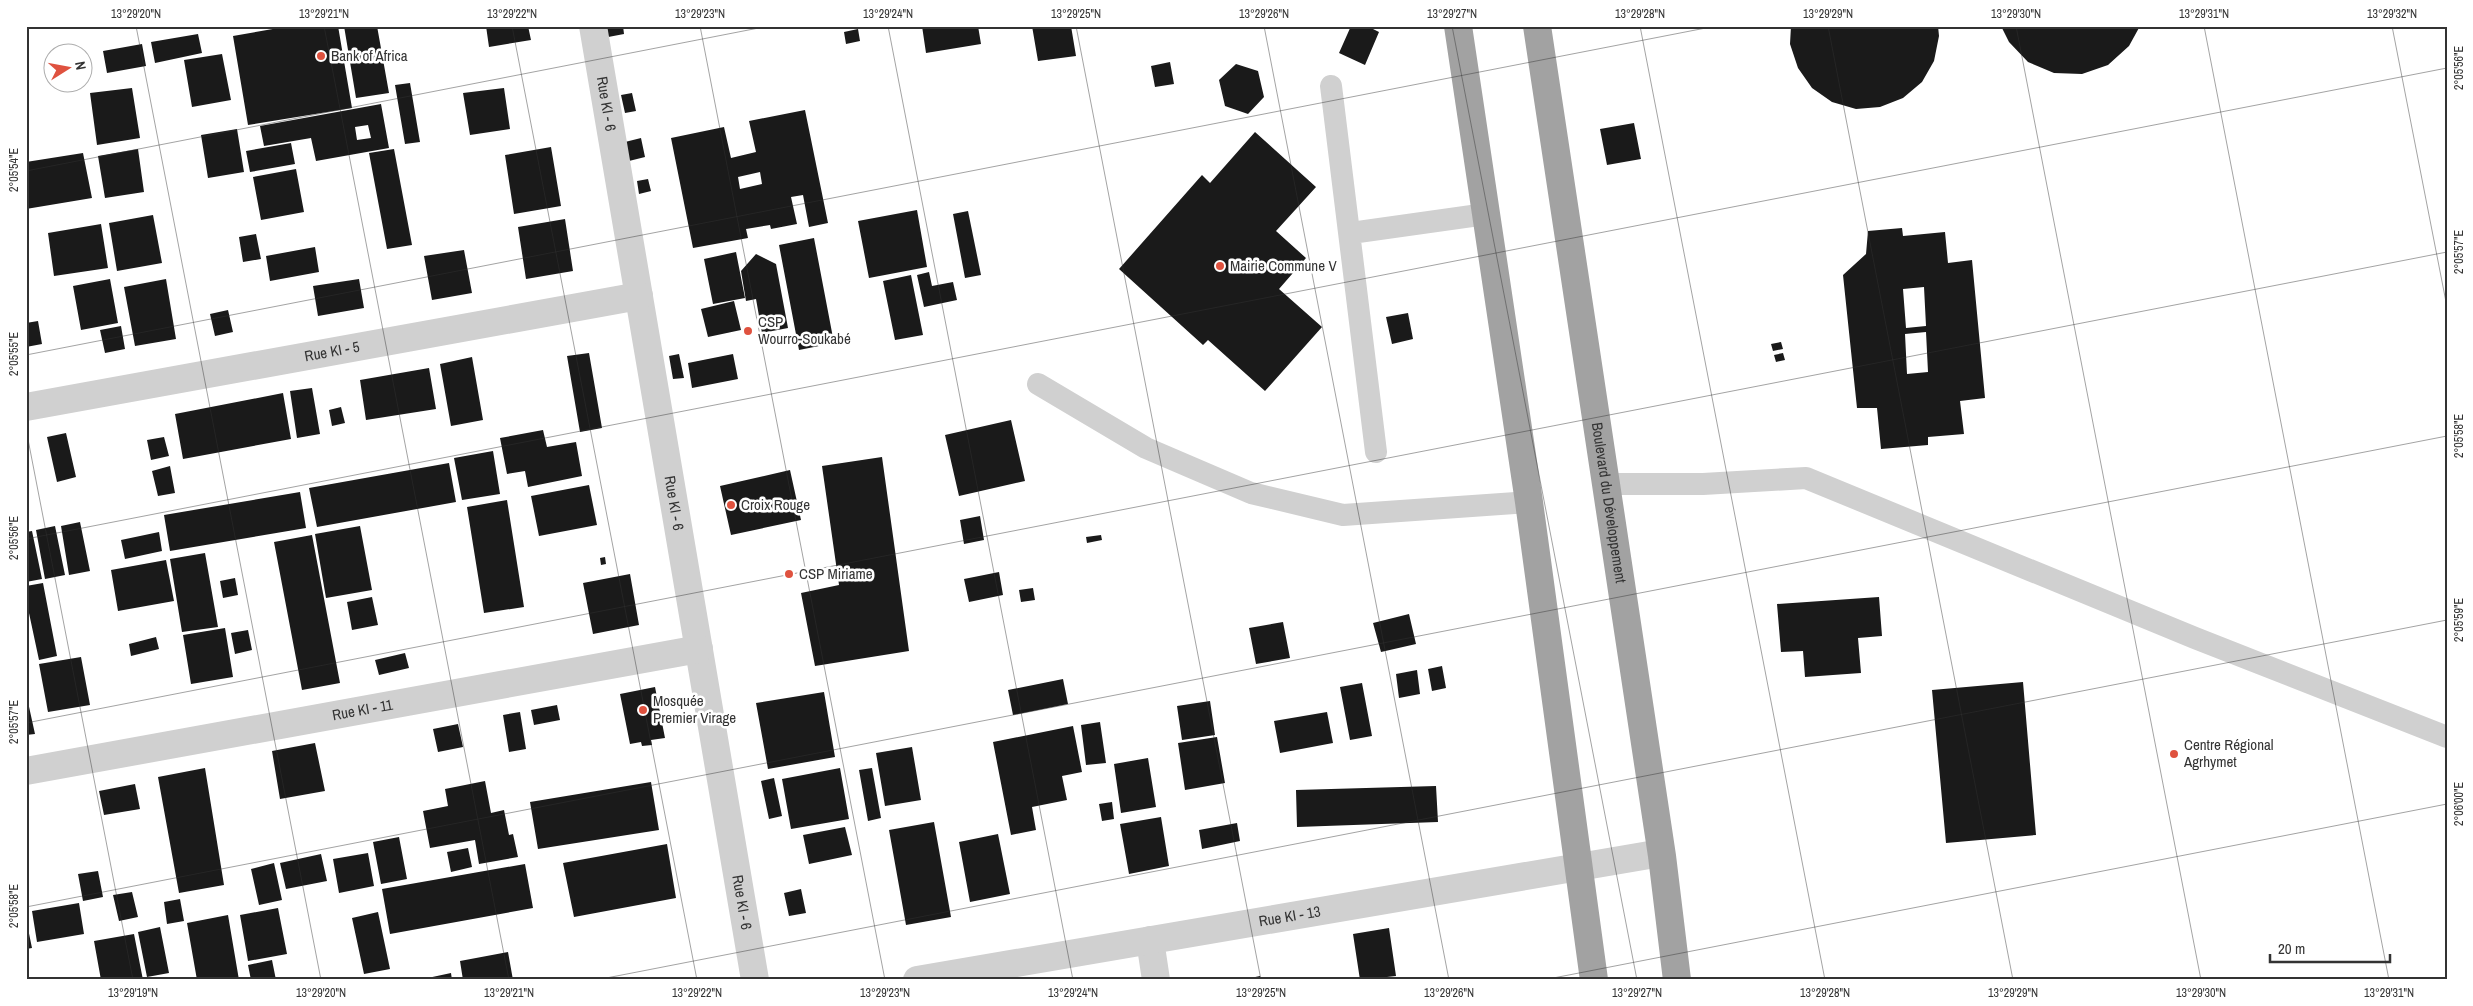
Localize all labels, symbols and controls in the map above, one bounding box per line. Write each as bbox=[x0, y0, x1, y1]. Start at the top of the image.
text: 13°29'20"N bbox=[111, 6, 161, 22]
text: 13°29'21"N bbox=[299, 6, 349, 22]
text: 13°29'22"N bbox=[487, 6, 537, 22]
text: 13°29'23"N bbox=[675, 6, 725, 22]
text: 13°29'24"N bbox=[863, 6, 913, 22]
text: 13°29'25"N bbox=[1051, 6, 1101, 22]
text: 13°29'26"N bbox=[1239, 6, 1289, 22]
text: 13°29'27"N bbox=[1427, 6, 1477, 22]
text: 13°29'28"N bbox=[1615, 6, 1665, 22]
text: 13°29'29"N bbox=[1803, 6, 1853, 22]
text: 13°29'30"N bbox=[1991, 6, 2041, 22]
text: 13°29'31"N bbox=[2179, 6, 2229, 22]
text: 13°29'32"N bbox=[2367, 6, 2417, 22]
north arrow bbox=[42, 42, 92, 92]
place label: Bank of Africa bbox=[331, 45, 408, 66]
text: 2°05'56"E bbox=[2451, 46, 2467, 90]
marker: Bank of Africa bbox=[315, 50, 327, 62]
text: N bbox=[71, 60, 90, 71]
street label: Rue KI - 6 bbox=[592, 75, 622, 133]
text: 2°05'54"E bbox=[6, 148, 22, 192]
text: 2°05'57"E bbox=[2451, 230, 2467, 274]
place label: Mairie Commune V bbox=[1230, 255, 1337, 276]
marker: Mairie Commune V bbox=[1214, 260, 1226, 272]
place label: CSP Wourro-Soukabé bbox=[758, 311, 851, 349]
marker: CSP Wourro-Soukabé bbox=[742, 325, 754, 337]
text: 2°05'55"E bbox=[6, 332, 22, 376]
street label: Rue KI - 5 bbox=[303, 336, 361, 366]
text: 2°05'58"E bbox=[2451, 414, 2467, 458]
street label: Boulevard du Développement bbox=[1587, 421, 1632, 585]
street label: Rue KI - 6 bbox=[660, 474, 690, 532]
place label: Croix Rouge bbox=[741, 494, 810, 515]
marker: Croix Rouge bbox=[725, 499, 737, 511]
text: 2°05'56"E bbox=[6, 516, 22, 560]
place label: CSP Miriame bbox=[799, 563, 873, 584]
marker: CSP Miriame bbox=[783, 568, 795, 580]
text: 2°05'59"E bbox=[2451, 598, 2467, 642]
place label: Mosquée Premier Virage bbox=[653, 690, 736, 728]
street label: Rue KI - 11 bbox=[330, 694, 395, 725]
text: 2°05'57"E bbox=[6, 700, 22, 744]
marker: Mosquée Premier Virage bbox=[637, 704, 649, 716]
place label: Centre Régional Agrhymet bbox=[2183, 734, 2274, 772]
marker: Centre Régional Agrhymet bbox=[2168, 748, 2180, 760]
text: 2°06'00"E bbox=[2451, 782, 2467, 826]
street label: Rue KI - 6 bbox=[727, 873, 757, 932]
text: 2°05'58"E bbox=[6, 884, 22, 928]
street label: Rue KI - 13 bbox=[1257, 900, 1322, 931]
scale bar bbox=[2270, 931, 2390, 963]
text: 20 m bbox=[2278, 938, 2305, 959]
text: 13°29'19"N bbox=[108, 985, 158, 1001]
text: 13°29'20"N bbox=[296, 985, 346, 1001]
text: 13°29'21"N bbox=[484, 985, 534, 1001]
text: 13°29'22"N bbox=[672, 985, 722, 1001]
text: 13°29'23"N bbox=[860, 985, 910, 1001]
text: 13°29'24"N bbox=[1048, 985, 1098, 1001]
text: 13°29'25"N bbox=[1236, 985, 1286, 1001]
text: 13°29'26"N bbox=[1424, 985, 1474, 1001]
text: 13°29'27"N bbox=[1612, 985, 1662, 1001]
text: 13°29'28"N bbox=[1800, 985, 1850, 1001]
text: 13°29'29"N bbox=[1988, 985, 2038, 1001]
text: 13°29'30"N bbox=[2176, 985, 2226, 1001]
text: 13°29'31"N bbox=[2364, 985, 2414, 1001]

